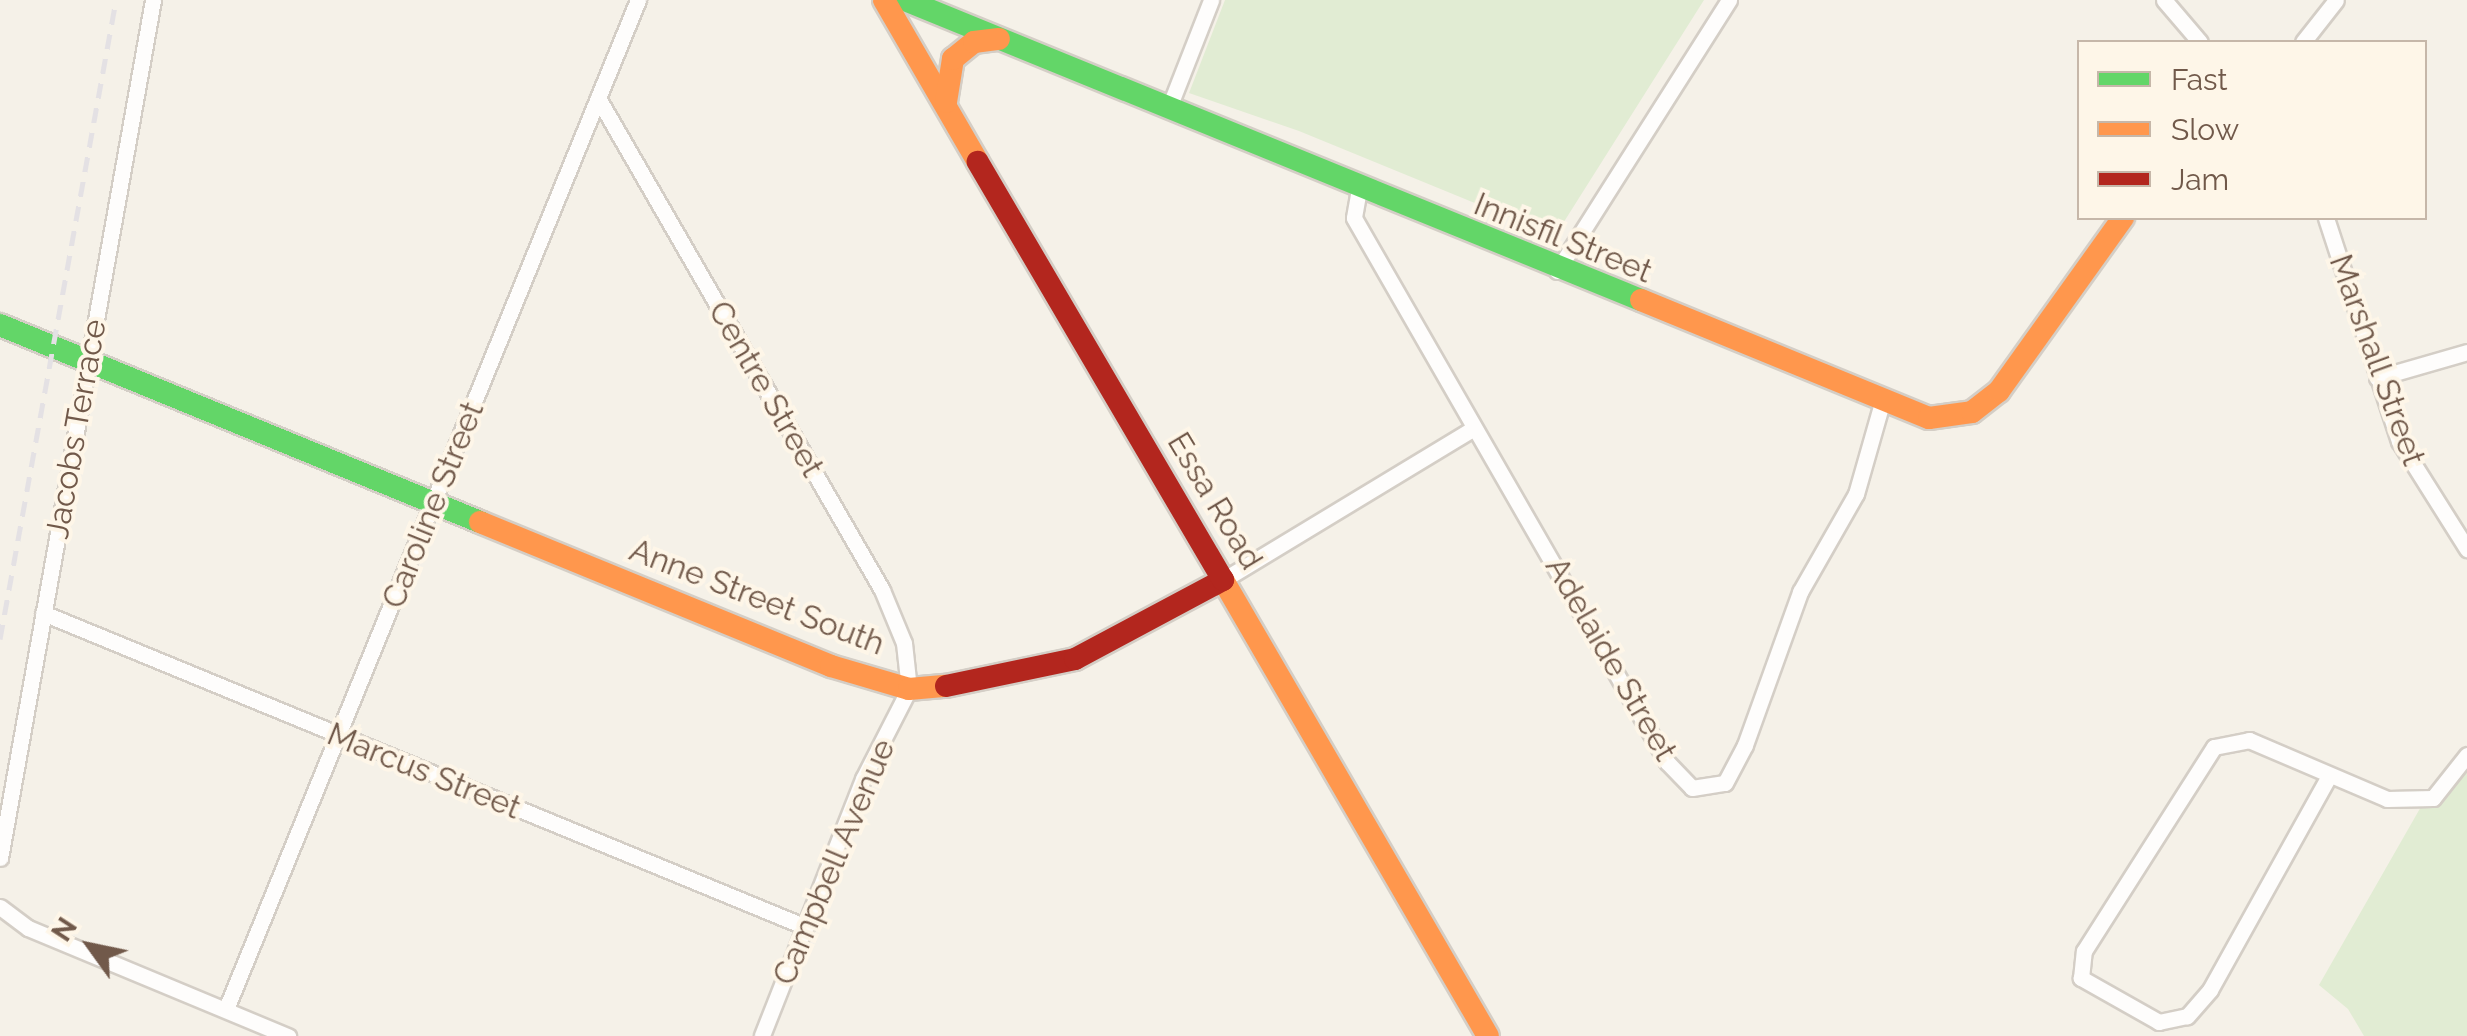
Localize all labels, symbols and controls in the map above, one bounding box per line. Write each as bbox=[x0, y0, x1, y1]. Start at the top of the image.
legend bbox=[2077, 40, 2427, 220]
text: Fast bbox=[2171, 62, 2228, 97]
text: Slow bbox=[2171, 112, 2239, 147]
text: Jam bbox=[2171, 162, 2229, 197]
street label: Innisfil Street bbox=[1468, 185, 1658, 291]
street label: Marshall Street bbox=[2321, 249, 2433, 471]
street label: Centre Street bbox=[700, 294, 832, 484]
street label: Jacobs Terrace bbox=[38, 316, 114, 542]
street label: Caroline Street bbox=[374, 396, 492, 614]
street label: Essa Road bbox=[1159, 426, 1271, 576]
street label: Anne Street South bbox=[624, 531, 890, 663]
street label: Adelaide Street bbox=[1537, 550, 1685, 768]
street label: Marcus Street bbox=[322, 715, 526, 827]
street label: Campbell Avenue bbox=[765, 733, 903, 991]
north arrow bbox=[40, 896, 140, 996]
text: N bbox=[45, 911, 84, 947]

